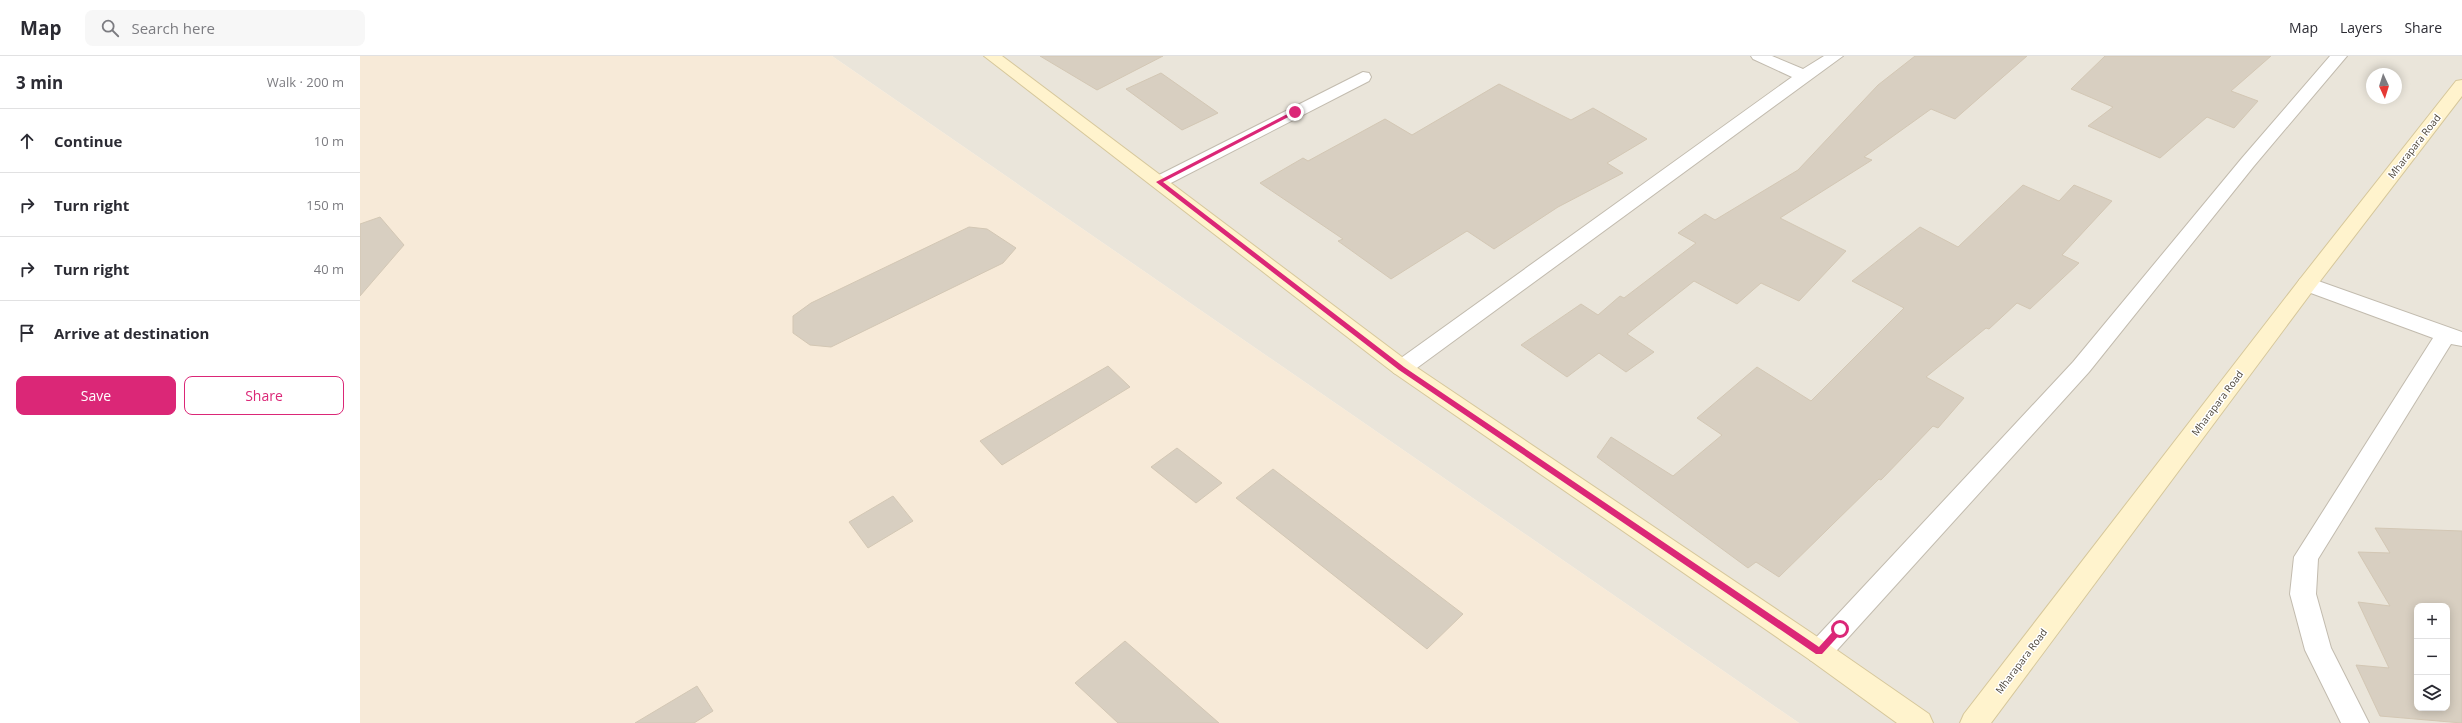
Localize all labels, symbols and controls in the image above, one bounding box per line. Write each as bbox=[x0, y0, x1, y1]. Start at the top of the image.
search box bbox=[85, 10, 365, 46]
text: Map bbox=[20, 15, 61, 41]
icon: search bbox=[99, 17, 121, 39]
text: Search here bbox=[131, 18, 215, 38]
text: Map bbox=[2289, 18, 2318, 37]
text: Layers bbox=[2340, 18, 2382, 37]
text: Share bbox=[2404, 18, 2442, 37]
north arrow bbox=[2366, 68, 2402, 104]
text: 3 min bbox=[16, 71, 63, 94]
text: Walk · 200 m bbox=[267, 73, 344, 91]
route end bbox=[1286, 103, 1304, 121]
street label: Mharapara Road bbox=[2384, 111, 2444, 181]
icon: ahead bbox=[16, 130, 38, 152]
text: Continue bbox=[54, 131, 122, 151]
text: 10 m bbox=[314, 132, 344, 150]
icon: right bbox=[16, 194, 38, 216]
text: Turn right bbox=[54, 195, 129, 215]
text: 150 m bbox=[306, 196, 344, 214]
icon: right bbox=[16, 258, 38, 280]
text: Turn right bbox=[54, 259, 129, 279]
text: 40 m bbox=[314, 260, 344, 278]
icon: arrive bbox=[16, 322, 38, 344]
text: Arrive at destination bbox=[54, 323, 209, 343]
street label: Mharapara Road bbox=[2188, 368, 2246, 438]
button: Save bbox=[16, 376, 176, 415]
button: Share bbox=[184, 376, 344, 415]
map controls bbox=[2414, 603, 2450, 711]
button: + bbox=[2414, 603, 2450, 639]
route start bbox=[1831, 620, 1849, 638]
street label: Mharapara Road bbox=[1992, 626, 2050, 696]
button: − bbox=[2414, 639, 2450, 675]
button: layers bbox=[2414, 675, 2450, 711]

